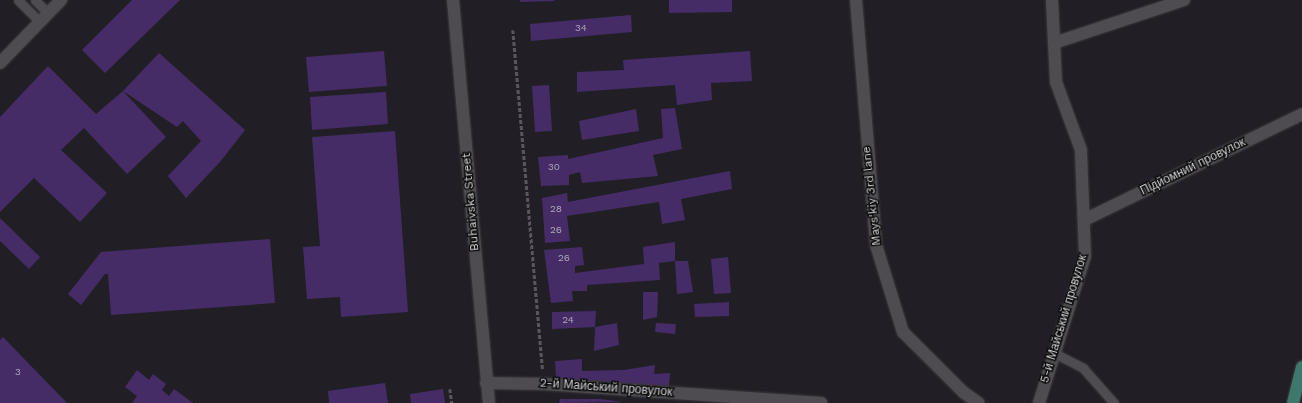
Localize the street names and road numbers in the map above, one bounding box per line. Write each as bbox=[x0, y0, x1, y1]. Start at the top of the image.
street label: Підйомний провулок bbox=[1138, 135, 1248, 199]
street label: Mays'kiy 3rd lane bbox=[860, 145, 884, 247]
street label: Buhaivska Street bbox=[460, 152, 482, 252]
street label: 5-й Майський провулок bbox=[1038, 253, 1090, 385]
street label: 2-й Майський провулок bbox=[539, 376, 673, 400]

